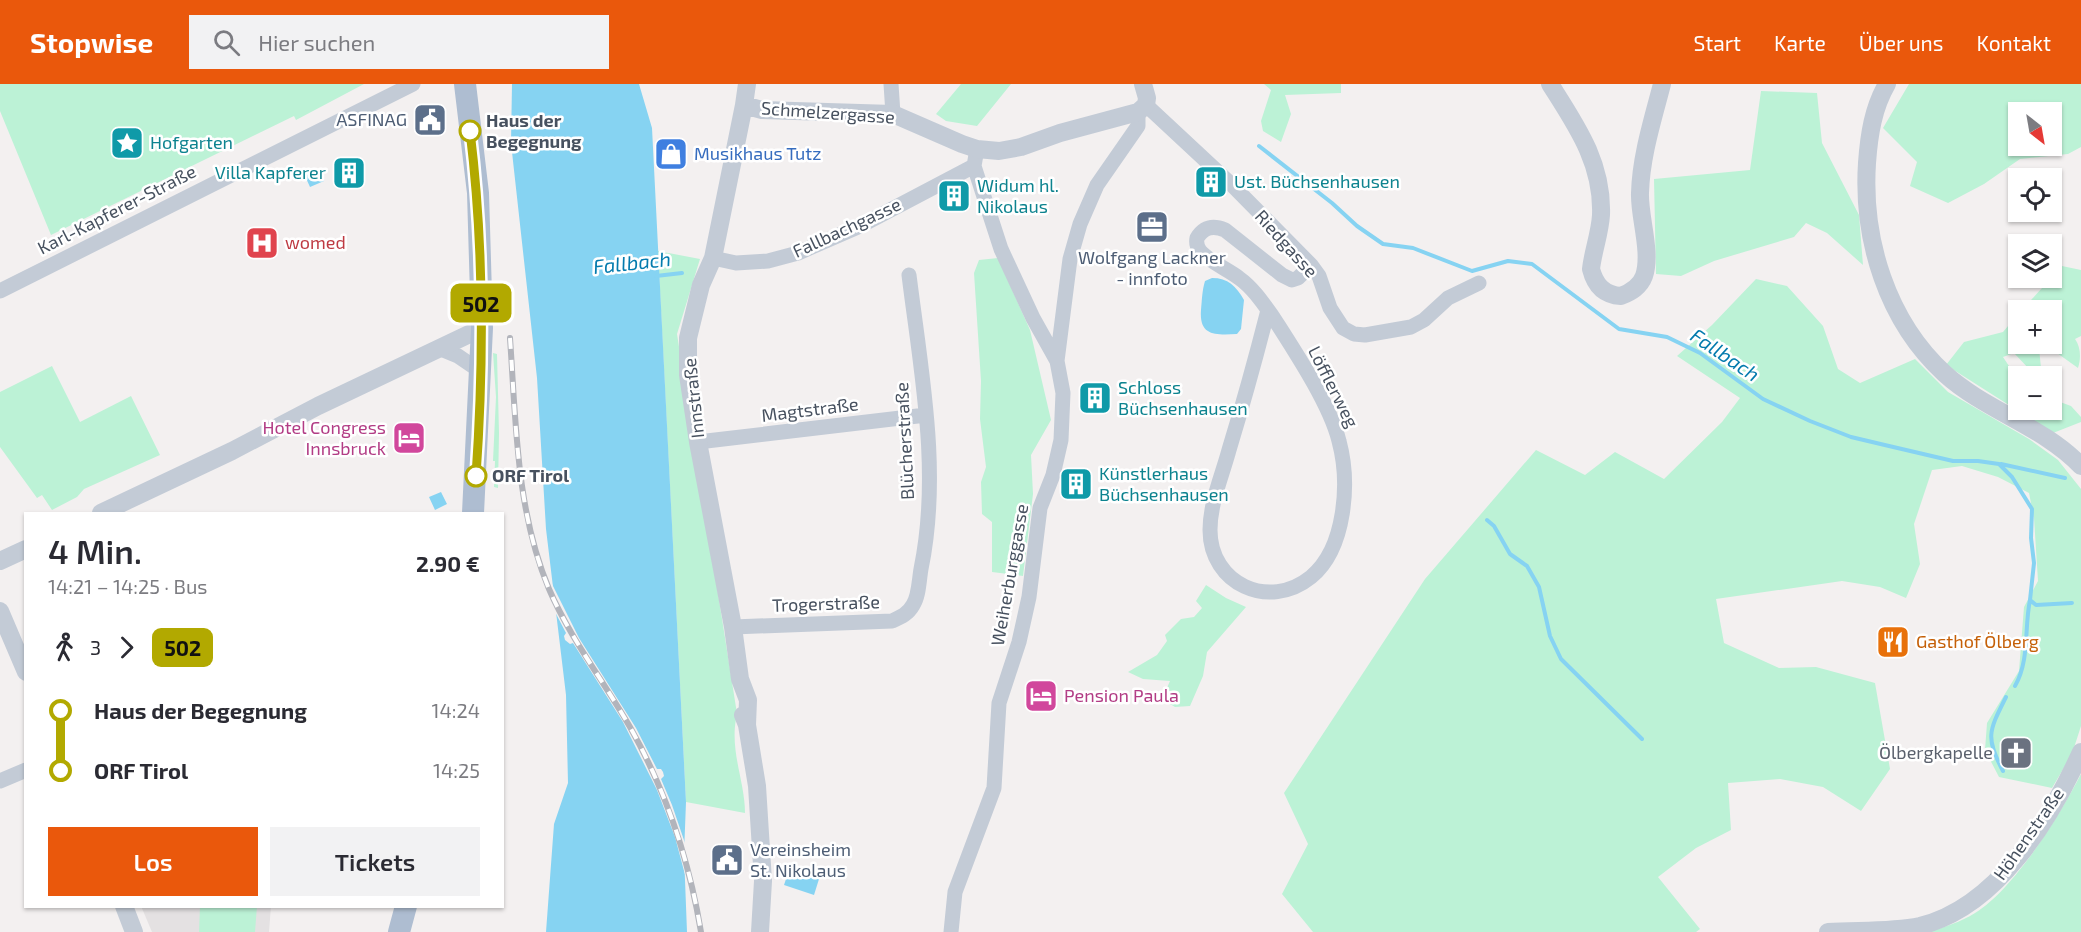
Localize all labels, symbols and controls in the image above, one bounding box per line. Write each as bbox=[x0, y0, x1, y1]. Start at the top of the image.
search box bbox=[189, 15, 609, 69]
text: Stopwise bbox=[30, 25, 153, 59]
icon: search bbox=[210, 26, 243, 59]
text: Hier suchen bbox=[258, 29, 375, 55]
text: Start bbox=[1694, 30, 1741, 55]
text: Karte bbox=[1774, 30, 1826, 55]
text: Über uns bbox=[1859, 30, 1944, 55]
text: Kontakt bbox=[1977, 30, 2051, 55]
street label: Schmelzergasse bbox=[761, 96, 896, 128]
public building icon: ASFINAG bbox=[412, 102, 448, 138]
north arrow bbox=[2008, 102, 2062, 156]
map controls bbox=[2008, 102, 2062, 420]
place label: ASFINAG bbox=[336, 108, 407, 130]
place label: Haus der Begegnung bbox=[486, 109, 582, 152]
marker: Haus der Begegnung bbox=[459, 120, 481, 142]
place icon: Hofgarten bbox=[109, 125, 145, 161]
place label: Hofgarten bbox=[150, 131, 233, 153]
shop icon: Musikhaus Tutz bbox=[653, 136, 689, 172]
place label: Musikhaus Tutz bbox=[694, 142, 821, 164]
building icon: Villa Kapferer bbox=[331, 155, 367, 191]
street label: Karl-Kapferer-Straße bbox=[34, 160, 199, 259]
place label: Villa Kapferer bbox=[215, 161, 326, 183]
building icon: Ust. Büchsenhausen bbox=[1193, 164, 1229, 200]
button: locate bbox=[2008, 168, 2062, 222]
place label: Ust. Büchsenhausen bbox=[1234, 170, 1400, 192]
place label: Widum hl. Nikolaus bbox=[977, 174, 1059, 217]
building icon: Widum hl. Nikolaus bbox=[936, 178, 972, 214]
street label: Fallbachgasse bbox=[789, 192, 904, 262]
street label: Riedgasse bbox=[1251, 205, 1323, 282]
office icon: Wolfgang Lackner - innfoto bbox=[1134, 209, 1170, 245]
hospital icon: womed bbox=[244, 225, 280, 261]
place label: womed bbox=[285, 231, 346, 253]
button: layers bbox=[2008, 234, 2062, 288]
water label: Fallbach bbox=[592, 246, 672, 278]
place label: Wolfgang Lackner - innfoto bbox=[1078, 246, 1226, 289]
line badge: 502 bbox=[446, 284, 516, 322]
text: 502 bbox=[462, 291, 500, 316]
button: + bbox=[2008, 300, 2062, 354]
water label: Fallbach bbox=[1687, 322, 1765, 386]
street label: Löfflerweg bbox=[1304, 342, 1364, 431]
street label: Innstraße bbox=[678, 357, 708, 439]
button: − bbox=[2008, 366, 2062, 420]
place label: Schloss Büchsenhausen bbox=[1118, 376, 1248, 419]
building icon: Schloss Büchsenhausen bbox=[1077, 380, 1113, 416]
street label: Blücherstraße bbox=[890, 382, 918, 500]
street label: Magtstraße bbox=[760, 392, 860, 426]
place label: Hotel Congress Innsbruck bbox=[262, 416, 386, 459]
hotel icon: Hotel Congress Innsbruck bbox=[391, 420, 427, 456]
place label: Künstlerhaus Büchsenhausen bbox=[1099, 462, 1229, 505]
place label: ORF Tirol bbox=[492, 464, 569, 486]
marker: ORF Tirol bbox=[465, 465, 487, 487]
building icon: Künstlerhaus Büchsenhausen bbox=[1058, 466, 1094, 502]
street label: Weiherburggasse bbox=[986, 502, 1032, 647]
text: 4 Min. bbox=[48, 531, 142, 571]
text: 2.90 € bbox=[416, 550, 480, 576]
text: 14:21 – 14:25 · Bus bbox=[48, 574, 207, 598]
street label: Trogerstraße bbox=[772, 590, 880, 616]
restaurant icon: Gasthof Ölberg bbox=[1875, 624, 1911, 660]
place label: Gasthof Ölberg bbox=[1916, 630, 2039, 652]
icon: walk bbox=[48, 631, 81, 664]
icon: forward bbox=[110, 631, 143, 664]
text: 3 bbox=[90, 635, 101, 659]
text: 502 bbox=[164, 635, 201, 660]
hotel icon: Pension Paula bbox=[1023, 678, 1059, 714]
place label: Pension Paula bbox=[1064, 684, 1179, 706]
text: Haus der Begegnung bbox=[94, 697, 307, 723]
text: 14:24 bbox=[431, 698, 480, 722]
church icon: Ölbergkapelle bbox=[1998, 735, 2034, 771]
place label: Ölbergkapelle bbox=[1879, 741, 1993, 763]
text: ORF Tirol bbox=[94, 757, 188, 783]
text: 14:25 bbox=[433, 758, 480, 782]
street label: Höhenstraße bbox=[1988, 783, 2068, 884]
button: Los bbox=[48, 827, 258, 896]
button: Tickets bbox=[270, 827, 480, 896]
place label: Vereinsheim St. Nikolaus bbox=[750, 838, 851, 881]
public building icon: Vereinsheim St. Nikolaus bbox=[709, 842, 745, 878]

